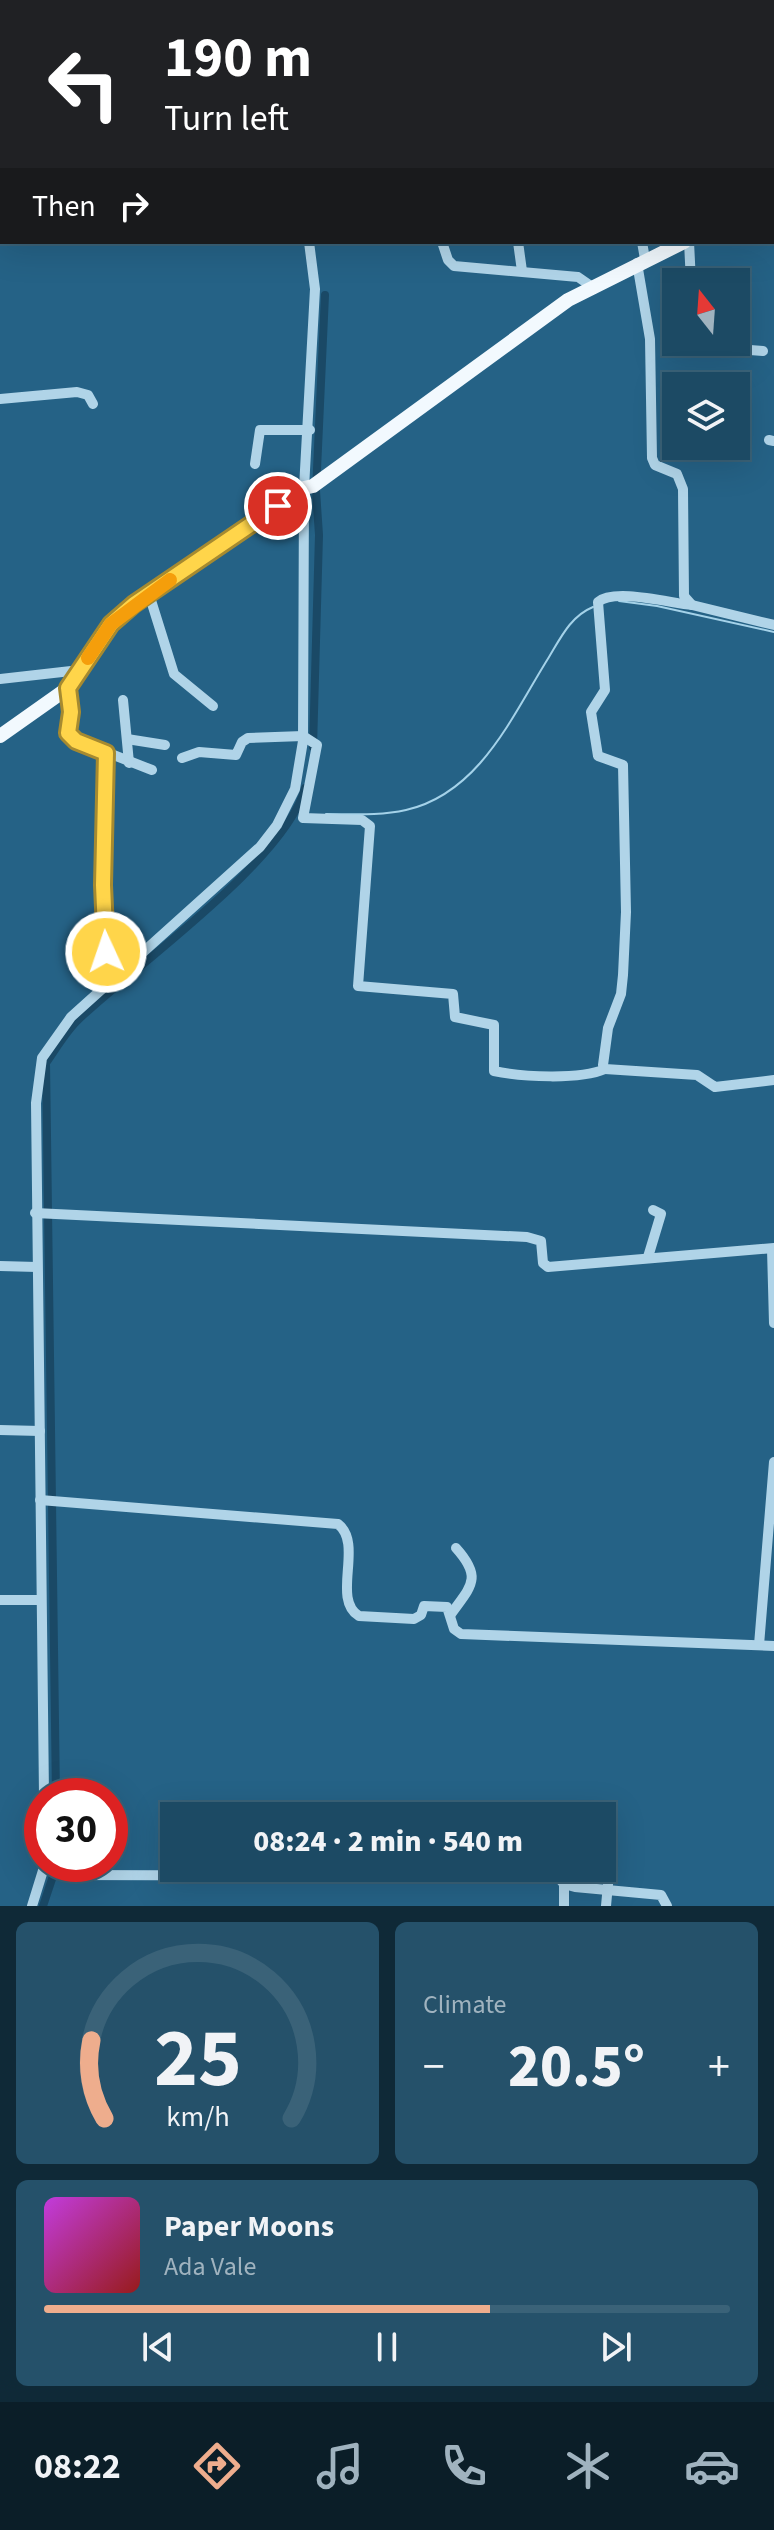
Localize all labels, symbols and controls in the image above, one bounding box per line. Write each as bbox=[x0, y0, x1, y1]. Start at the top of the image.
text: 190 m bbox=[164, 19, 312, 98]
icon: left bbox=[32, 32, 136, 136]
text: Turn left bbox=[164, 93, 289, 144]
icon: right bbox=[112, 184, 156, 228]
text: Then bbox=[32, 185, 96, 228]
north arrow bbox=[662, 268, 750, 356]
map controls bbox=[662, 268, 750, 460]
button: layers bbox=[662, 372, 750, 460]
pin bbox=[244, 472, 312, 540]
icon: arrive bbox=[256, 484, 300, 528]
position arrow bbox=[64, 910, 148, 994]
speed limit sign: 30 bbox=[24, 1778, 128, 1882]
text: 08:24 · 2 min · 540 m bbox=[253, 1820, 523, 1863]
text: Climate bbox=[423, 1986, 507, 2023]
text: 25 bbox=[154, 2000, 241, 2118]
text: 20.5° bbox=[508, 2025, 645, 2110]
text: − bbox=[423, 2036, 445, 2099]
text: + bbox=[708, 2036, 730, 2099]
text: km/h bbox=[166, 2097, 229, 2137]
text: Paper Moons bbox=[164, 2205, 334, 2248]
text: Ada Vale bbox=[164, 2248, 256, 2285]
icon: previous bbox=[136, 2325, 180, 2369]
icon: pause bbox=[365, 2325, 409, 2369]
icon: next bbox=[594, 2325, 638, 2369]
icon: directions bbox=[189, 2438, 245, 2494]
icon: music bbox=[312, 2438, 368, 2494]
icon: phone bbox=[436, 2438, 492, 2494]
icon: climate bbox=[560, 2438, 616, 2494]
icon: car bbox=[684, 2438, 740, 2494]
text: 08:22 bbox=[34, 2441, 121, 2492]

